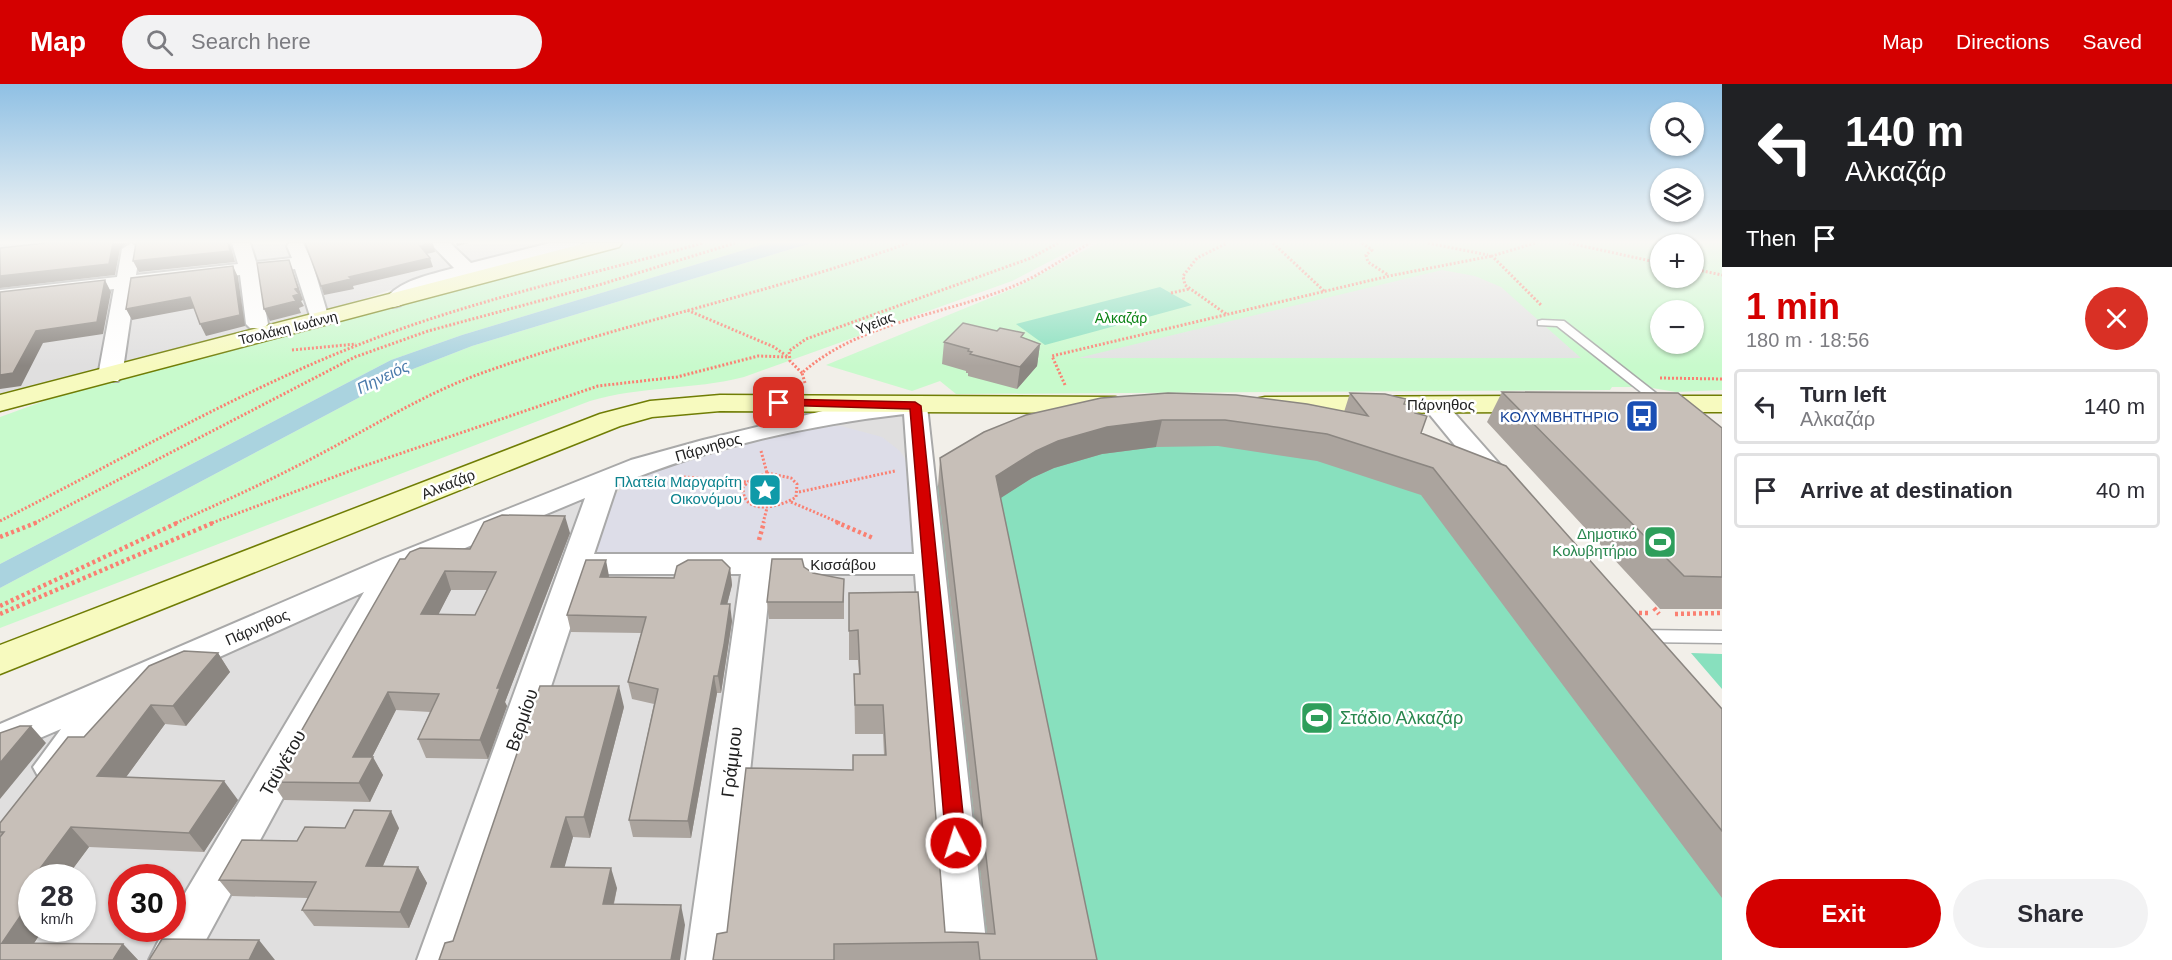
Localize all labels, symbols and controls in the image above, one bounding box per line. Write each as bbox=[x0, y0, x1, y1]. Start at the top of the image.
search box bbox=[122, 15, 542, 69]
text: Map bbox=[30, 26, 86, 57]
icon: search bbox=[143, 26, 176, 59]
text: Search here bbox=[191, 29, 311, 54]
text: Map bbox=[1882, 30, 1923, 53]
text: Directions bbox=[1956, 30, 2049, 53]
text: Saved bbox=[2082, 30, 2142, 53]
map controls bbox=[1650, 102, 1704, 354]
button: search bbox=[1650, 102, 1704, 156]
icon: left bbox=[1746, 108, 1824, 186]
text: 140 m bbox=[1845, 108, 1964, 155]
text: Αλκαζάρ bbox=[1845, 157, 1946, 187]
button: layers bbox=[1650, 168, 1704, 222]
icon: arrive bbox=[1808, 222, 1841, 255]
text: Then bbox=[1746, 226, 1796, 251]
button: + bbox=[1650, 234, 1704, 288]
text: 1 min bbox=[1746, 286, 1840, 327]
button: close bbox=[2085, 287, 2148, 350]
button: − bbox=[1650, 300, 1704, 354]
street label: Τσολάκη Ιωάννη bbox=[237, 308, 339, 348]
street label: Υγείας bbox=[854, 308, 897, 338]
park label: Αλκαζάρ bbox=[1095, 310, 1147, 326]
text: 180 m · 18:56 bbox=[1746, 329, 1869, 351]
water label: Πηνειός bbox=[354, 357, 412, 397]
pin bbox=[753, 377, 804, 428]
text: Turn left bbox=[1800, 382, 1886, 407]
icon: arrive bbox=[762, 386, 795, 419]
icon: left bbox=[1749, 390, 1782, 423]
text: 140 m bbox=[2084, 394, 2145, 419]
street label: Πάρνηθος bbox=[1407, 396, 1475, 413]
bus stop icon: ΚΟΛΥΜΒΗΤΗΡΙΟ bbox=[1624, 398, 1660, 434]
place label: ΚΟΛΥΜΒΗΤΗΡΙΟ bbox=[1500, 408, 1619, 425]
text: Αλκαζάρ bbox=[1800, 408, 1875, 430]
street label: Πάρνηθος bbox=[673, 429, 743, 465]
street label: Αλκαζάρ bbox=[419, 466, 477, 502]
place icon: Πλατεία Μαργαρίτη Οικονόμου bbox=[747, 472, 783, 508]
place label: Πλατεία Μαργαρίτη Οικονόμου bbox=[614, 473, 742, 507]
icon: arrive bbox=[1749, 474, 1782, 507]
text: Arrive at destination bbox=[1800, 478, 2013, 503]
text: 40 m bbox=[2096, 478, 2145, 503]
sports icon: Δημοτικό Κολυβητήριο bbox=[1642, 524, 1678, 560]
place label: Δημοτικό Κολυβητήριο bbox=[1552, 525, 1637, 559]
street label: Κισσάβου bbox=[810, 556, 876, 573]
street label: Πάρνηθος bbox=[223, 605, 291, 649]
street label: Βερμίου bbox=[502, 686, 542, 754]
sports icon: Στάδιο Αλκαζάρ bbox=[1299, 700, 1335, 736]
place label: Στάδιο Αλκαζάρ bbox=[1340, 708, 1463, 728]
street label: Γράμμου bbox=[718, 725, 746, 799]
street label: Ταϋγέτου bbox=[256, 726, 310, 800]
position arrow bbox=[924, 811, 988, 875]
speed limit sign: 30 bbox=[108, 864, 186, 942]
text: 28 bbox=[40, 879, 74, 912]
button: Exit bbox=[1746, 879, 1941, 948]
button: Share bbox=[1953, 879, 2148, 948]
text: km/h bbox=[41, 910, 73, 927]

